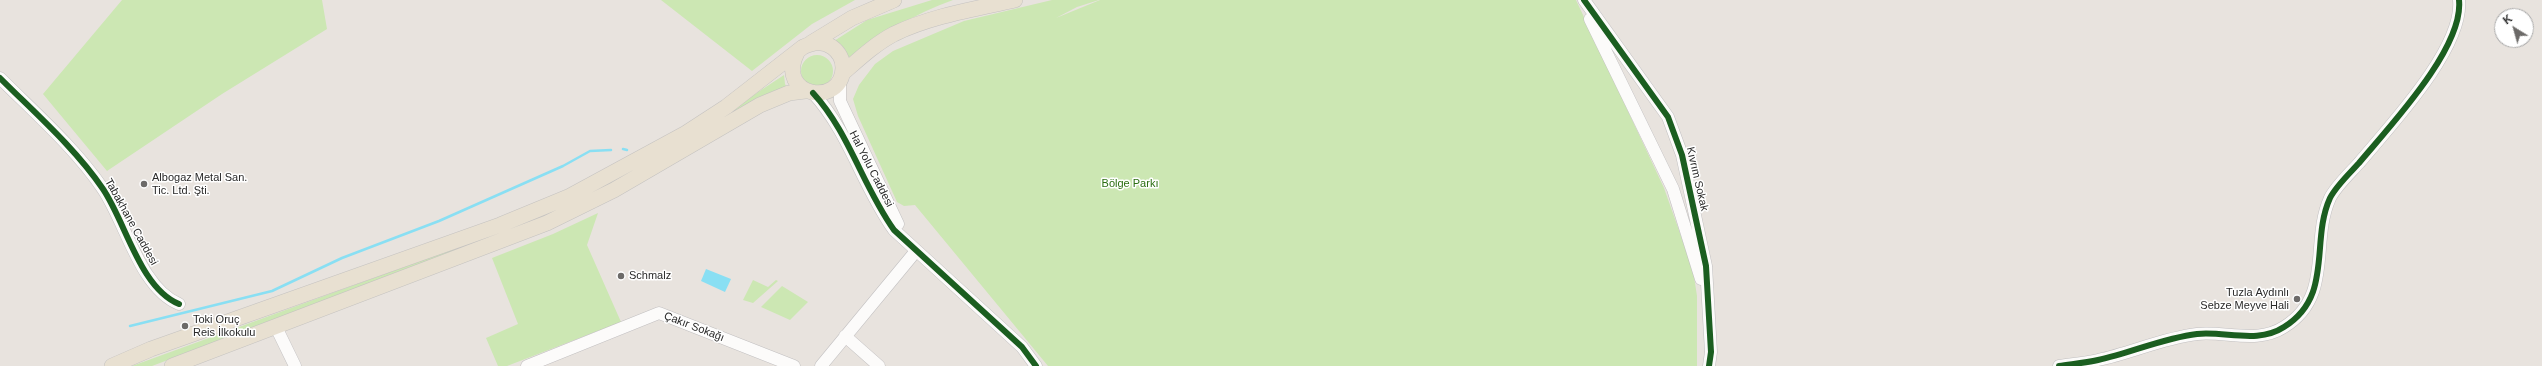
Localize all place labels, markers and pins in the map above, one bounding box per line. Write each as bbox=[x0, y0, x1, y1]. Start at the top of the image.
place label: Albogaz Metal San. Tic. Ltd. Şti. bbox=[152, 171, 247, 197]
marker: Albogaz Metal San. Tic. Ltd. Şti. bbox=[139, 179, 149, 189]
place label: Schmalz bbox=[629, 269, 671, 283]
marker: Schmalz bbox=[616, 271, 626, 281]
place label: Tuzla Aydınlı Sebze Meyve Hali bbox=[2200, 286, 2289, 312]
marker: Tuzla Aydınlı Sebze Meyve Hali bbox=[2292, 294, 2302, 304]
place label: Toki Oruç Reis İlkokulu bbox=[193, 313, 255, 339]
marker: Toki Oruç Reis İlkokulu bbox=[180, 321, 190, 331]

